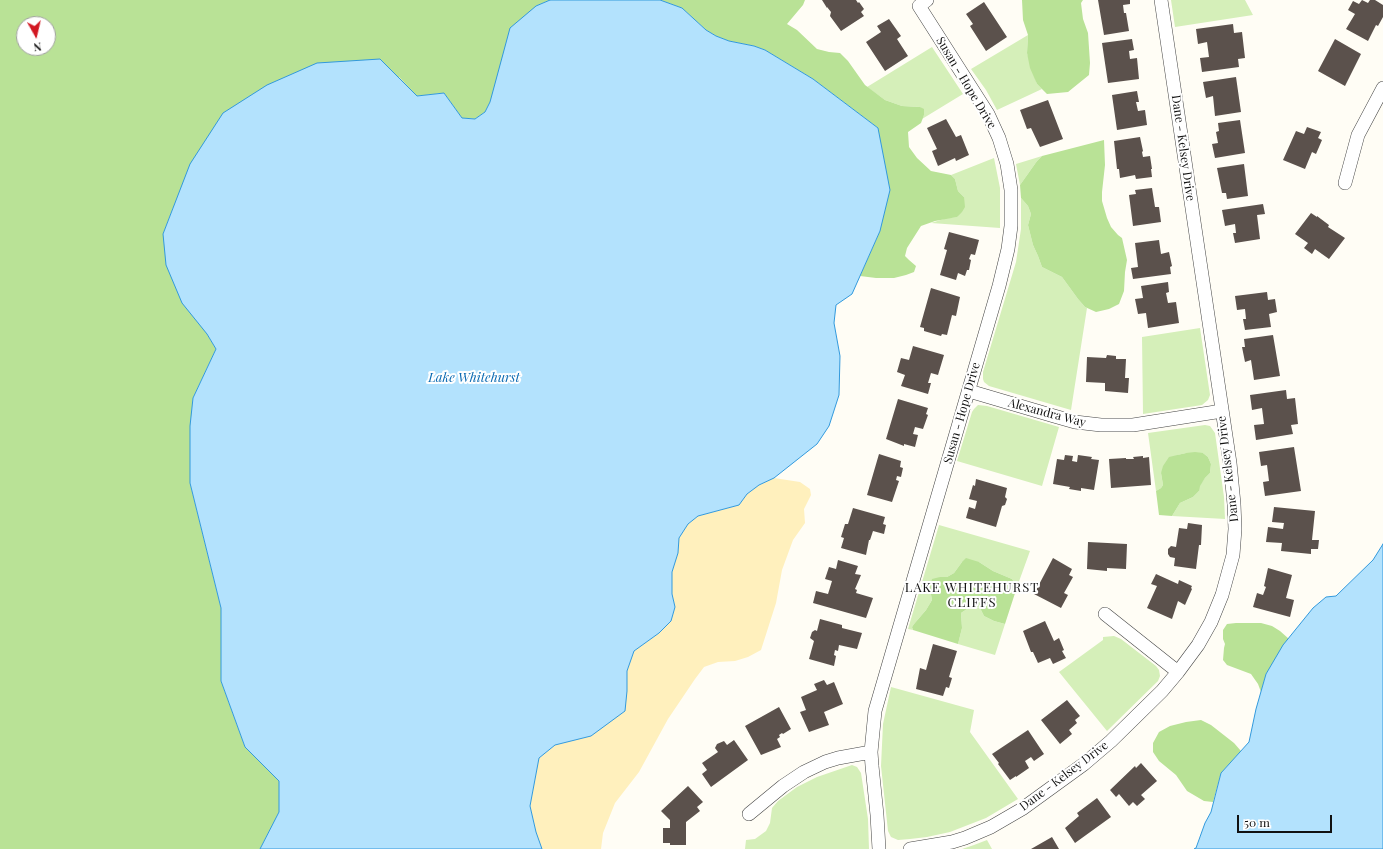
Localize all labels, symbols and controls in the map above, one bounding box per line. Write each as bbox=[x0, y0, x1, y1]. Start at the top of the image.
north arrow bbox=[16, 16, 56, 56]
street label: Susan - Hope Drive bbox=[933, 34, 999, 132]
text: N bbox=[33, 39, 43, 55]
street label: Dane - Kelsey Drive bbox=[1168, 94, 1198, 202]
street label: Susan - Hope Drive bbox=[941, 361, 983, 465]
water label: Lake Whitehurst bbox=[428, 370, 520, 386]
street label: Alexandra Way bbox=[1007, 396, 1087, 430]
street label: Dane - Kelsey Drive bbox=[1214, 415, 1242, 523]
district label: LAKE WHITEHURST CLIFFS bbox=[905, 580, 1039, 611]
street label: Dane - Kelsey Drive bbox=[1017, 738, 1111, 814]
scale bar bbox=[1239, 807, 1334, 833]
text: 50 m bbox=[1244, 814, 1270, 830]

